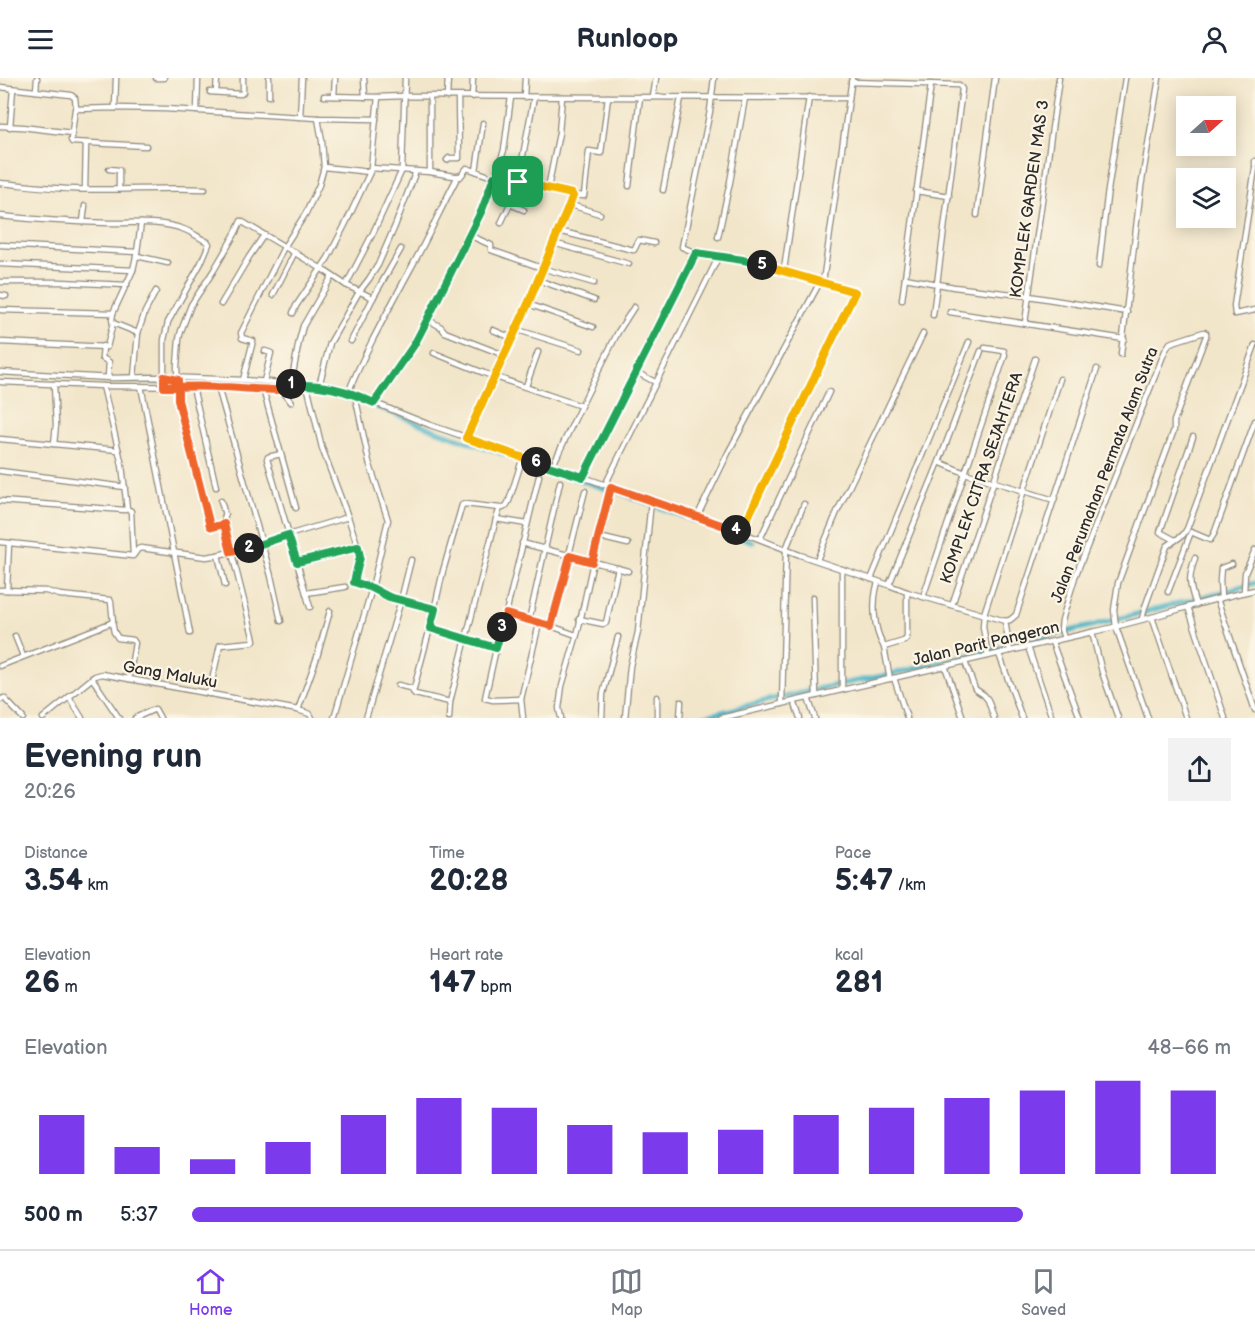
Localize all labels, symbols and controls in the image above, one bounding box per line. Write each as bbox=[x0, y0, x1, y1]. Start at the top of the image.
icon: menu bbox=[24, 23, 57, 56]
text: Runloop bbox=[577, 23, 678, 55]
icon: person bbox=[1198, 23, 1231, 56]
north arrow bbox=[1176, 96, 1236, 156]
map controls bbox=[1176, 96, 1236, 228]
street label: KOMPLEK GARDEN MAS 3 bbox=[1007, 99, 1053, 299]
pin bbox=[492, 156, 543, 207]
icon: arrive bbox=[501, 165, 534, 198]
button: layers bbox=[1176, 168, 1236, 228]
pin: 5 bbox=[747, 250, 777, 280]
text: 5 bbox=[757, 255, 767, 274]
street label: Jalan Perumahan Permata Alam Sutra bbox=[1047, 344, 1163, 606]
pin: 1 bbox=[276, 369, 306, 399]
street label: KOMPLEK CITRA SEJAHTERA bbox=[937, 370, 1027, 586]
text: 1 bbox=[288, 374, 294, 393]
pin: 6 bbox=[521, 447, 551, 477]
text: 6 bbox=[531, 452, 541, 471]
pin: 4 bbox=[721, 515, 751, 545]
text: 4 bbox=[731, 520, 741, 539]
pin: 2 bbox=[234, 533, 264, 563]
text: 2 bbox=[244, 538, 254, 557]
pin: 3 bbox=[487, 612, 517, 642]
text: 3 bbox=[497, 617, 507, 636]
street label: Jalan Parit Pangeran bbox=[911, 618, 1061, 670]
street label: Gang Maluku bbox=[121, 657, 219, 693]
text: Evening run bbox=[24, 737, 202, 777]
button: share bbox=[1168, 738, 1231, 801]
text: 20:26 bbox=[24, 780, 76, 804]
text: Distance bbox=[24, 844, 88, 863]
text: Time bbox=[429, 844, 465, 863]
text: Pace bbox=[835, 844, 871, 863]
text: 3.54 bbox=[24, 863, 83, 899]
text: 20:28 bbox=[429, 863, 509, 899]
text: 5:47 bbox=[835, 863, 893, 899]
text: km bbox=[83, 876, 109, 895]
text: /km bbox=[893, 876, 926, 895]
text: Elevation bbox=[24, 946, 91, 965]
text: Heart rate bbox=[429, 946, 503, 965]
text: kcal bbox=[835, 946, 863, 965]
text: 26 bbox=[24, 965, 60, 1001]
text: 147 bbox=[429, 965, 476, 1001]
text: 281 bbox=[835, 965, 883, 1001]
text: m bbox=[60, 978, 78, 997]
text: bpm bbox=[476, 978, 512, 997]
text: Elevation bbox=[24, 1036, 107, 1060]
text: 48–66 m bbox=[1148, 1036, 1231, 1060]
text: 500 m bbox=[24, 1203, 83, 1227]
text: 5:37 bbox=[120, 1203, 158, 1227]
tab: Home bbox=[189, 1265, 232, 1320]
tab: Map bbox=[610, 1265, 643, 1320]
tab: Saved bbox=[1021, 1265, 1066, 1320]

